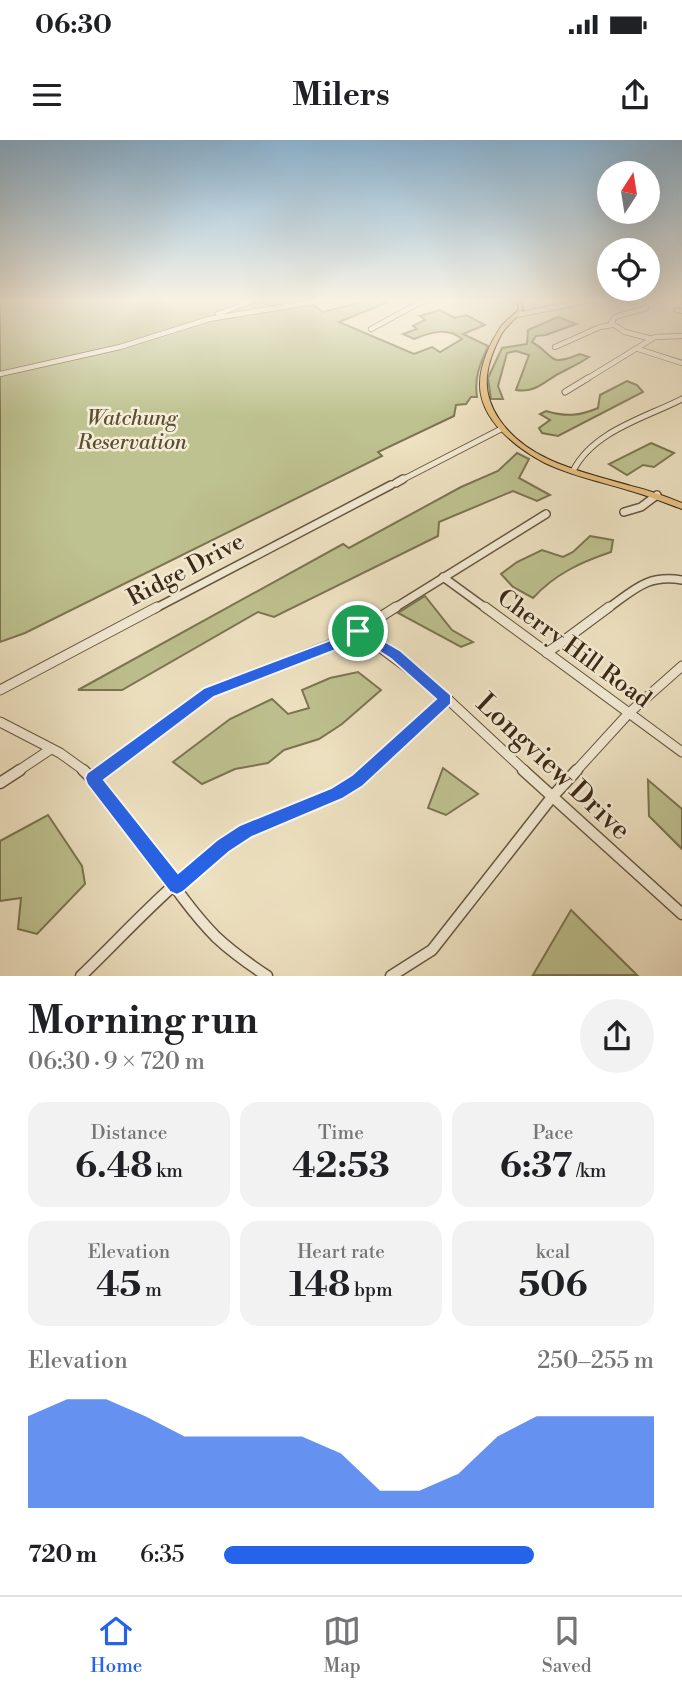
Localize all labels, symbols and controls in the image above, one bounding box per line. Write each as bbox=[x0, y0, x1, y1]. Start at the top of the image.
text: 06:30 bbox=[35, 9, 112, 41]
text: Milers bbox=[292, 75, 390, 115]
icon: menu bbox=[28, 76, 66, 114]
icon: share bbox=[616, 76, 654, 114]
north arrow bbox=[597, 161, 660, 224]
map controls bbox=[597, 161, 660, 301]
button: locate bbox=[597, 238, 660, 301]
park label: Watchung Reservation bbox=[76, 406, 187, 456]
street label: Ridge Drive bbox=[122, 527, 250, 613]
street label: Cherry Hill Road bbox=[491, 583, 657, 715]
pin bbox=[328, 601, 388, 661]
icon: arrive bbox=[339, 612, 377, 650]
street label: Longview Drive bbox=[468, 686, 638, 848]
text: Morning run bbox=[28, 998, 258, 1045]
button: share bbox=[580, 999, 654, 1073]
text: 06:30 · 9 × 720 m bbox=[28, 1048, 205, 1076]
text: Distance bbox=[91, 1121, 167, 1145]
text: Time bbox=[318, 1121, 364, 1145]
text: Pace bbox=[533, 1121, 573, 1145]
text: 6.48 bbox=[75, 1145, 152, 1188]
text: 42:53 bbox=[292, 1145, 390, 1188]
text: 6:37 bbox=[500, 1145, 572, 1188]
text: km bbox=[152, 1159, 183, 1183]
text: /km bbox=[572, 1159, 606, 1183]
text: Elevation bbox=[88, 1240, 170, 1264]
text: Heart rate bbox=[297, 1240, 385, 1264]
text: kcal bbox=[536, 1240, 570, 1264]
text: 45 bbox=[96, 1264, 141, 1307]
text: 148 bbox=[289, 1264, 350, 1307]
text: 506 bbox=[518, 1264, 588, 1307]
text: m bbox=[141, 1278, 162, 1302]
text: bpm bbox=[350, 1278, 393, 1302]
text: Elevation bbox=[28, 1347, 128, 1375]
text: 250–255 m bbox=[537, 1347, 654, 1375]
text: 720 m bbox=[28, 1541, 97, 1569]
text: 6:35 bbox=[140, 1541, 185, 1569]
tab: Home bbox=[90, 1612, 142, 1678]
tab: Map bbox=[323, 1612, 361, 1678]
tab: Saved bbox=[542, 1612, 592, 1678]

